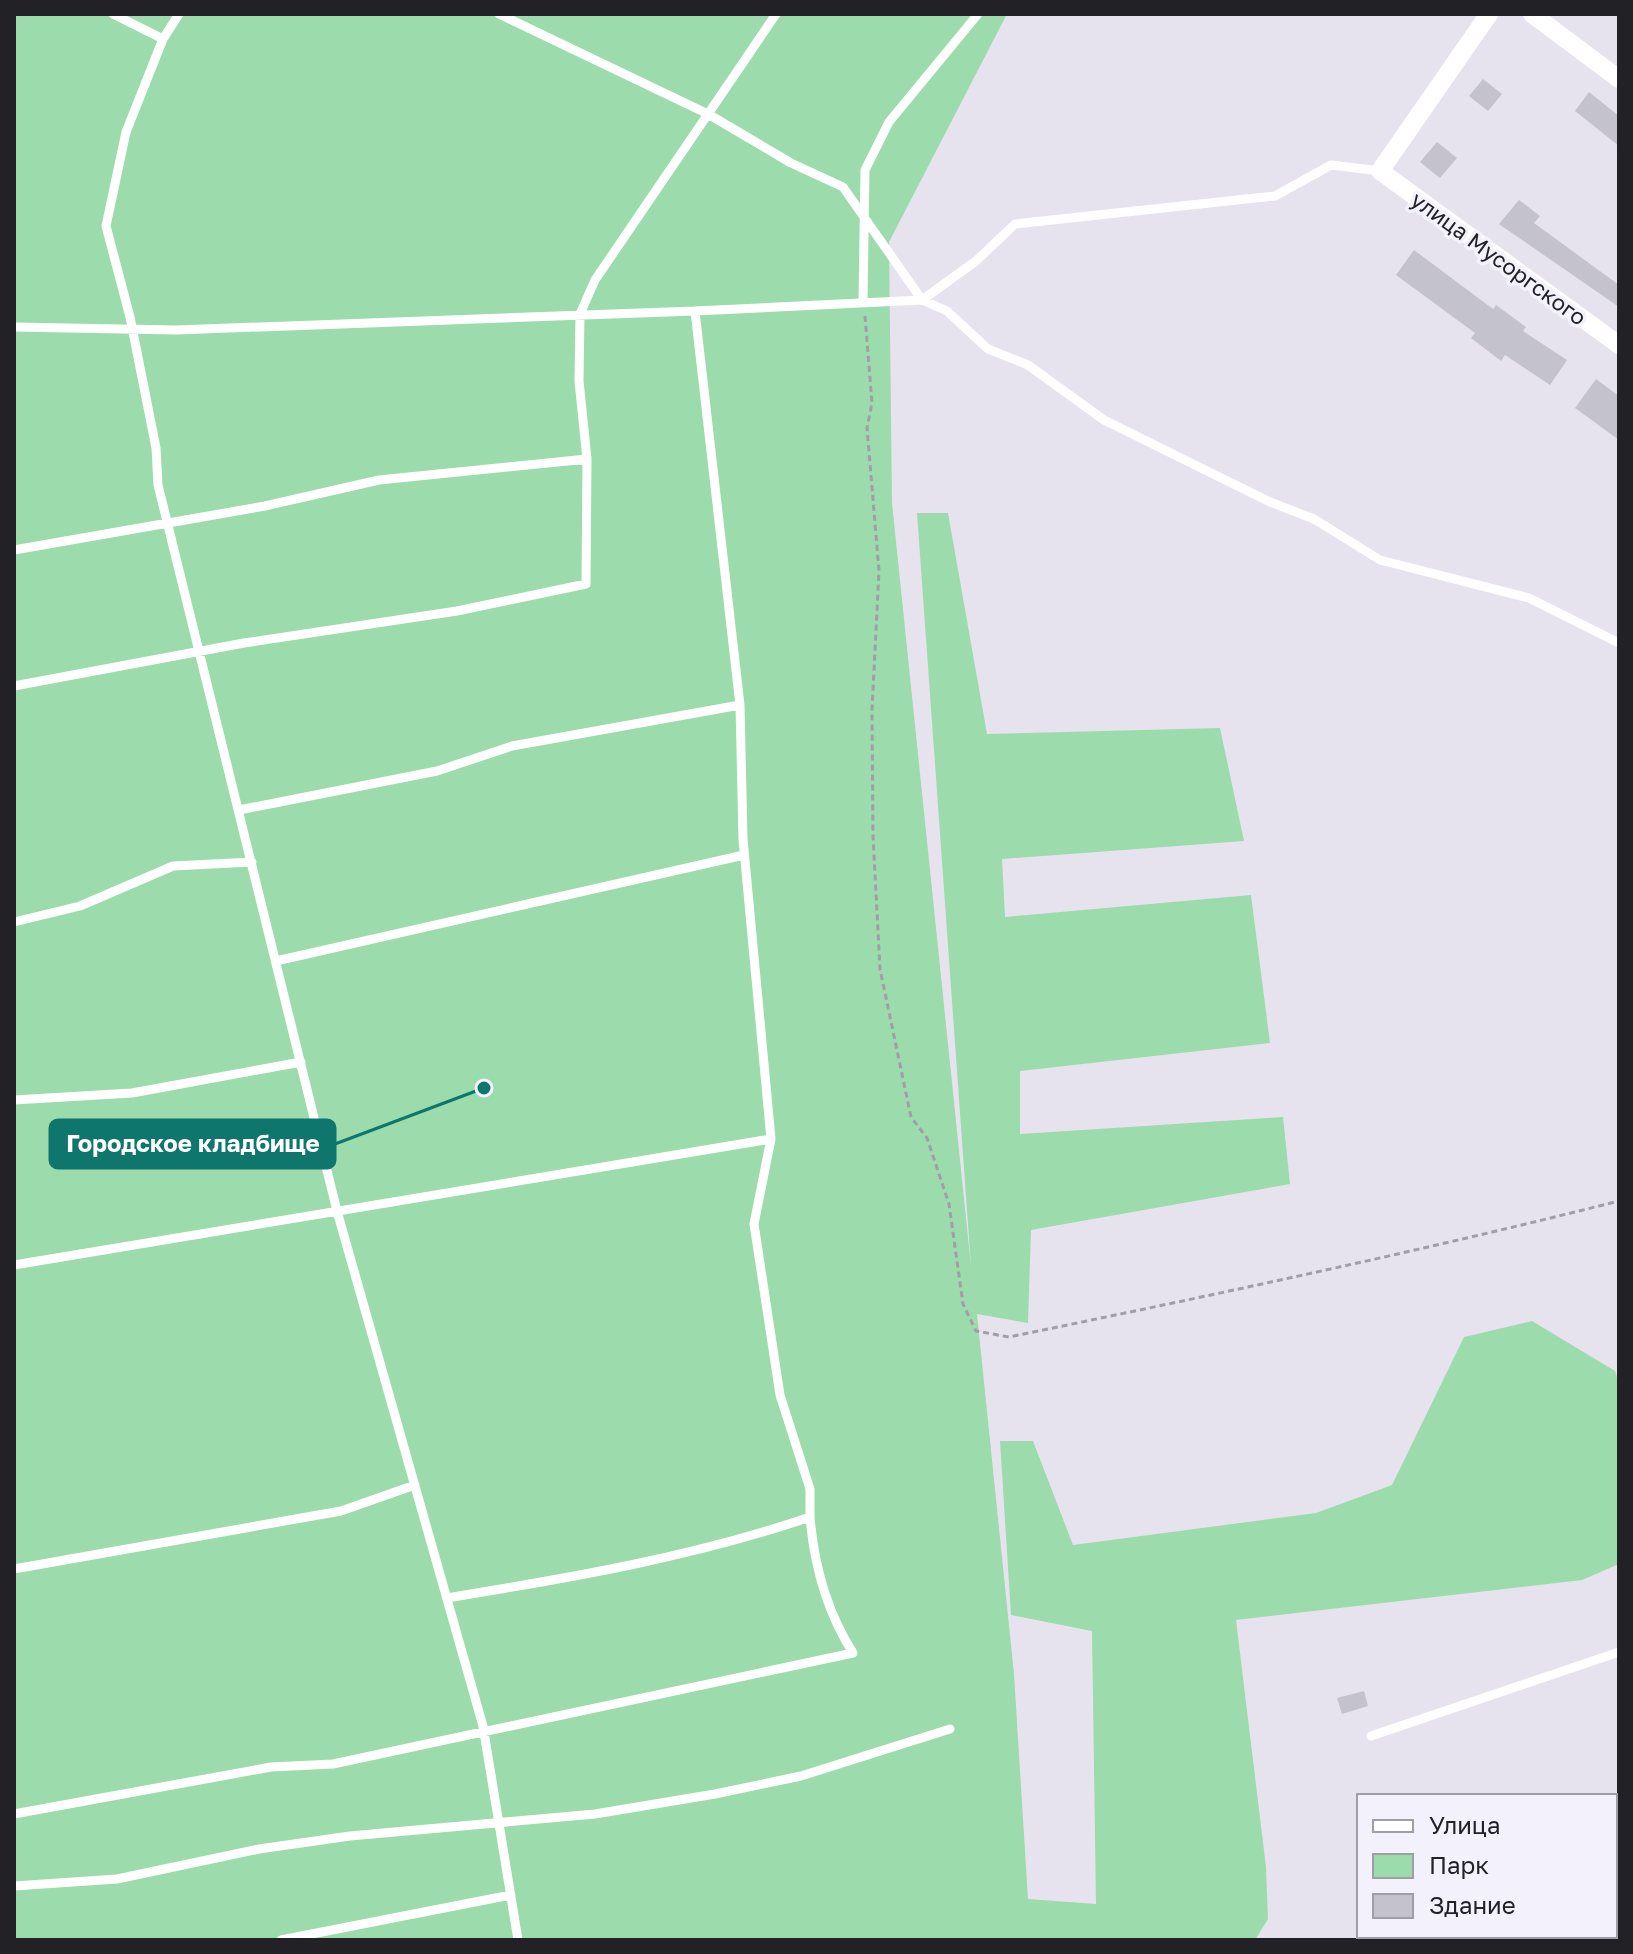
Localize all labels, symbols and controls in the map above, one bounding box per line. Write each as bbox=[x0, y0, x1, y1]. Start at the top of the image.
street label: улица Мусоргского bbox=[1406, 185, 1592, 331]
callout: Городское кладбище bbox=[50, 1120, 335, 1168]
text: Городское кладбище bbox=[66, 1128, 320, 1157]
legend bbox=[1357, 1794, 1617, 1938]
text: Улица bbox=[1429, 1810, 1501, 1839]
text: Парк bbox=[1429, 1850, 1489, 1879]
text: Здание bbox=[1429, 1890, 1516, 1919]

